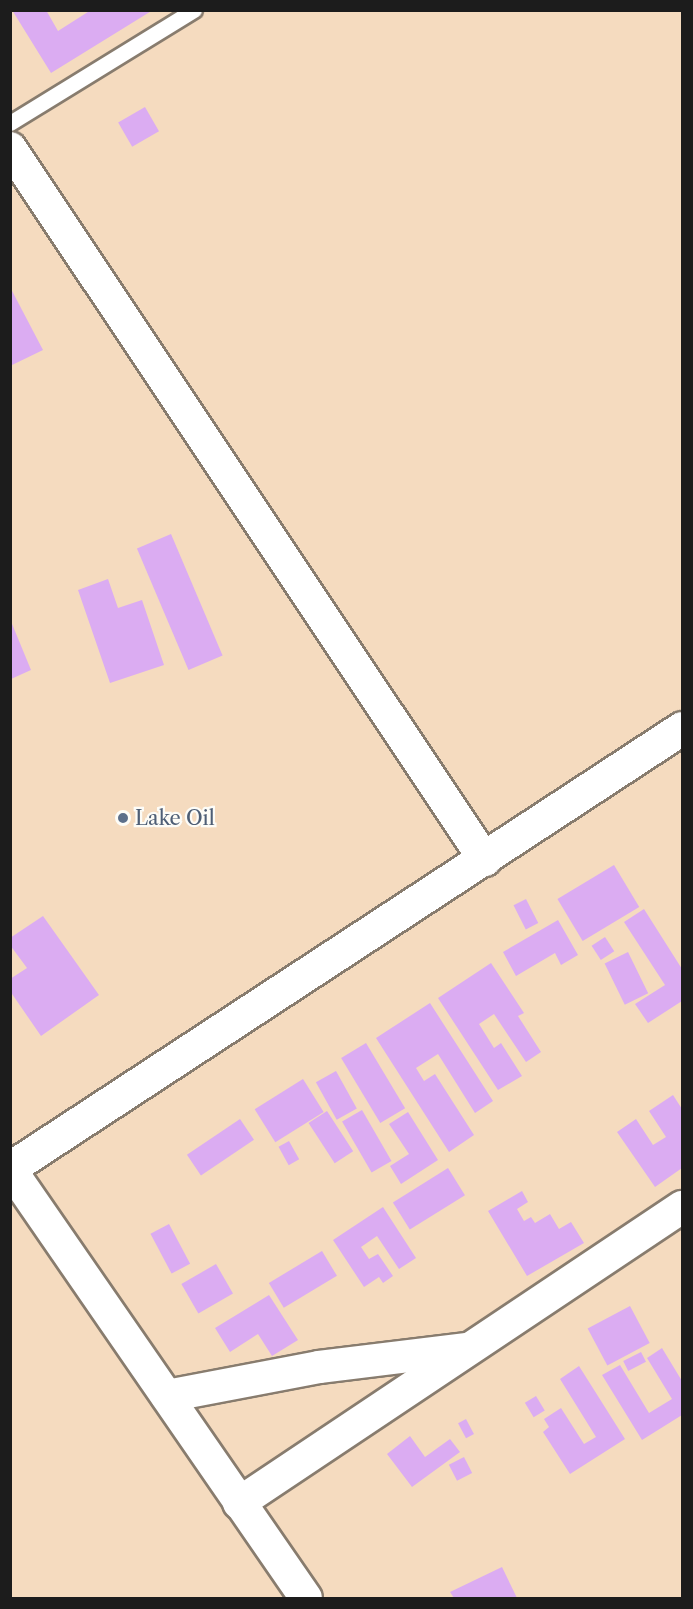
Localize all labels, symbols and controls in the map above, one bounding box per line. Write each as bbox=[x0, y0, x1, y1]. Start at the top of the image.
place label: Lake Oil bbox=[135, 806, 215, 830]
marker: Lake Oil bbox=[116, 811, 130, 825]

